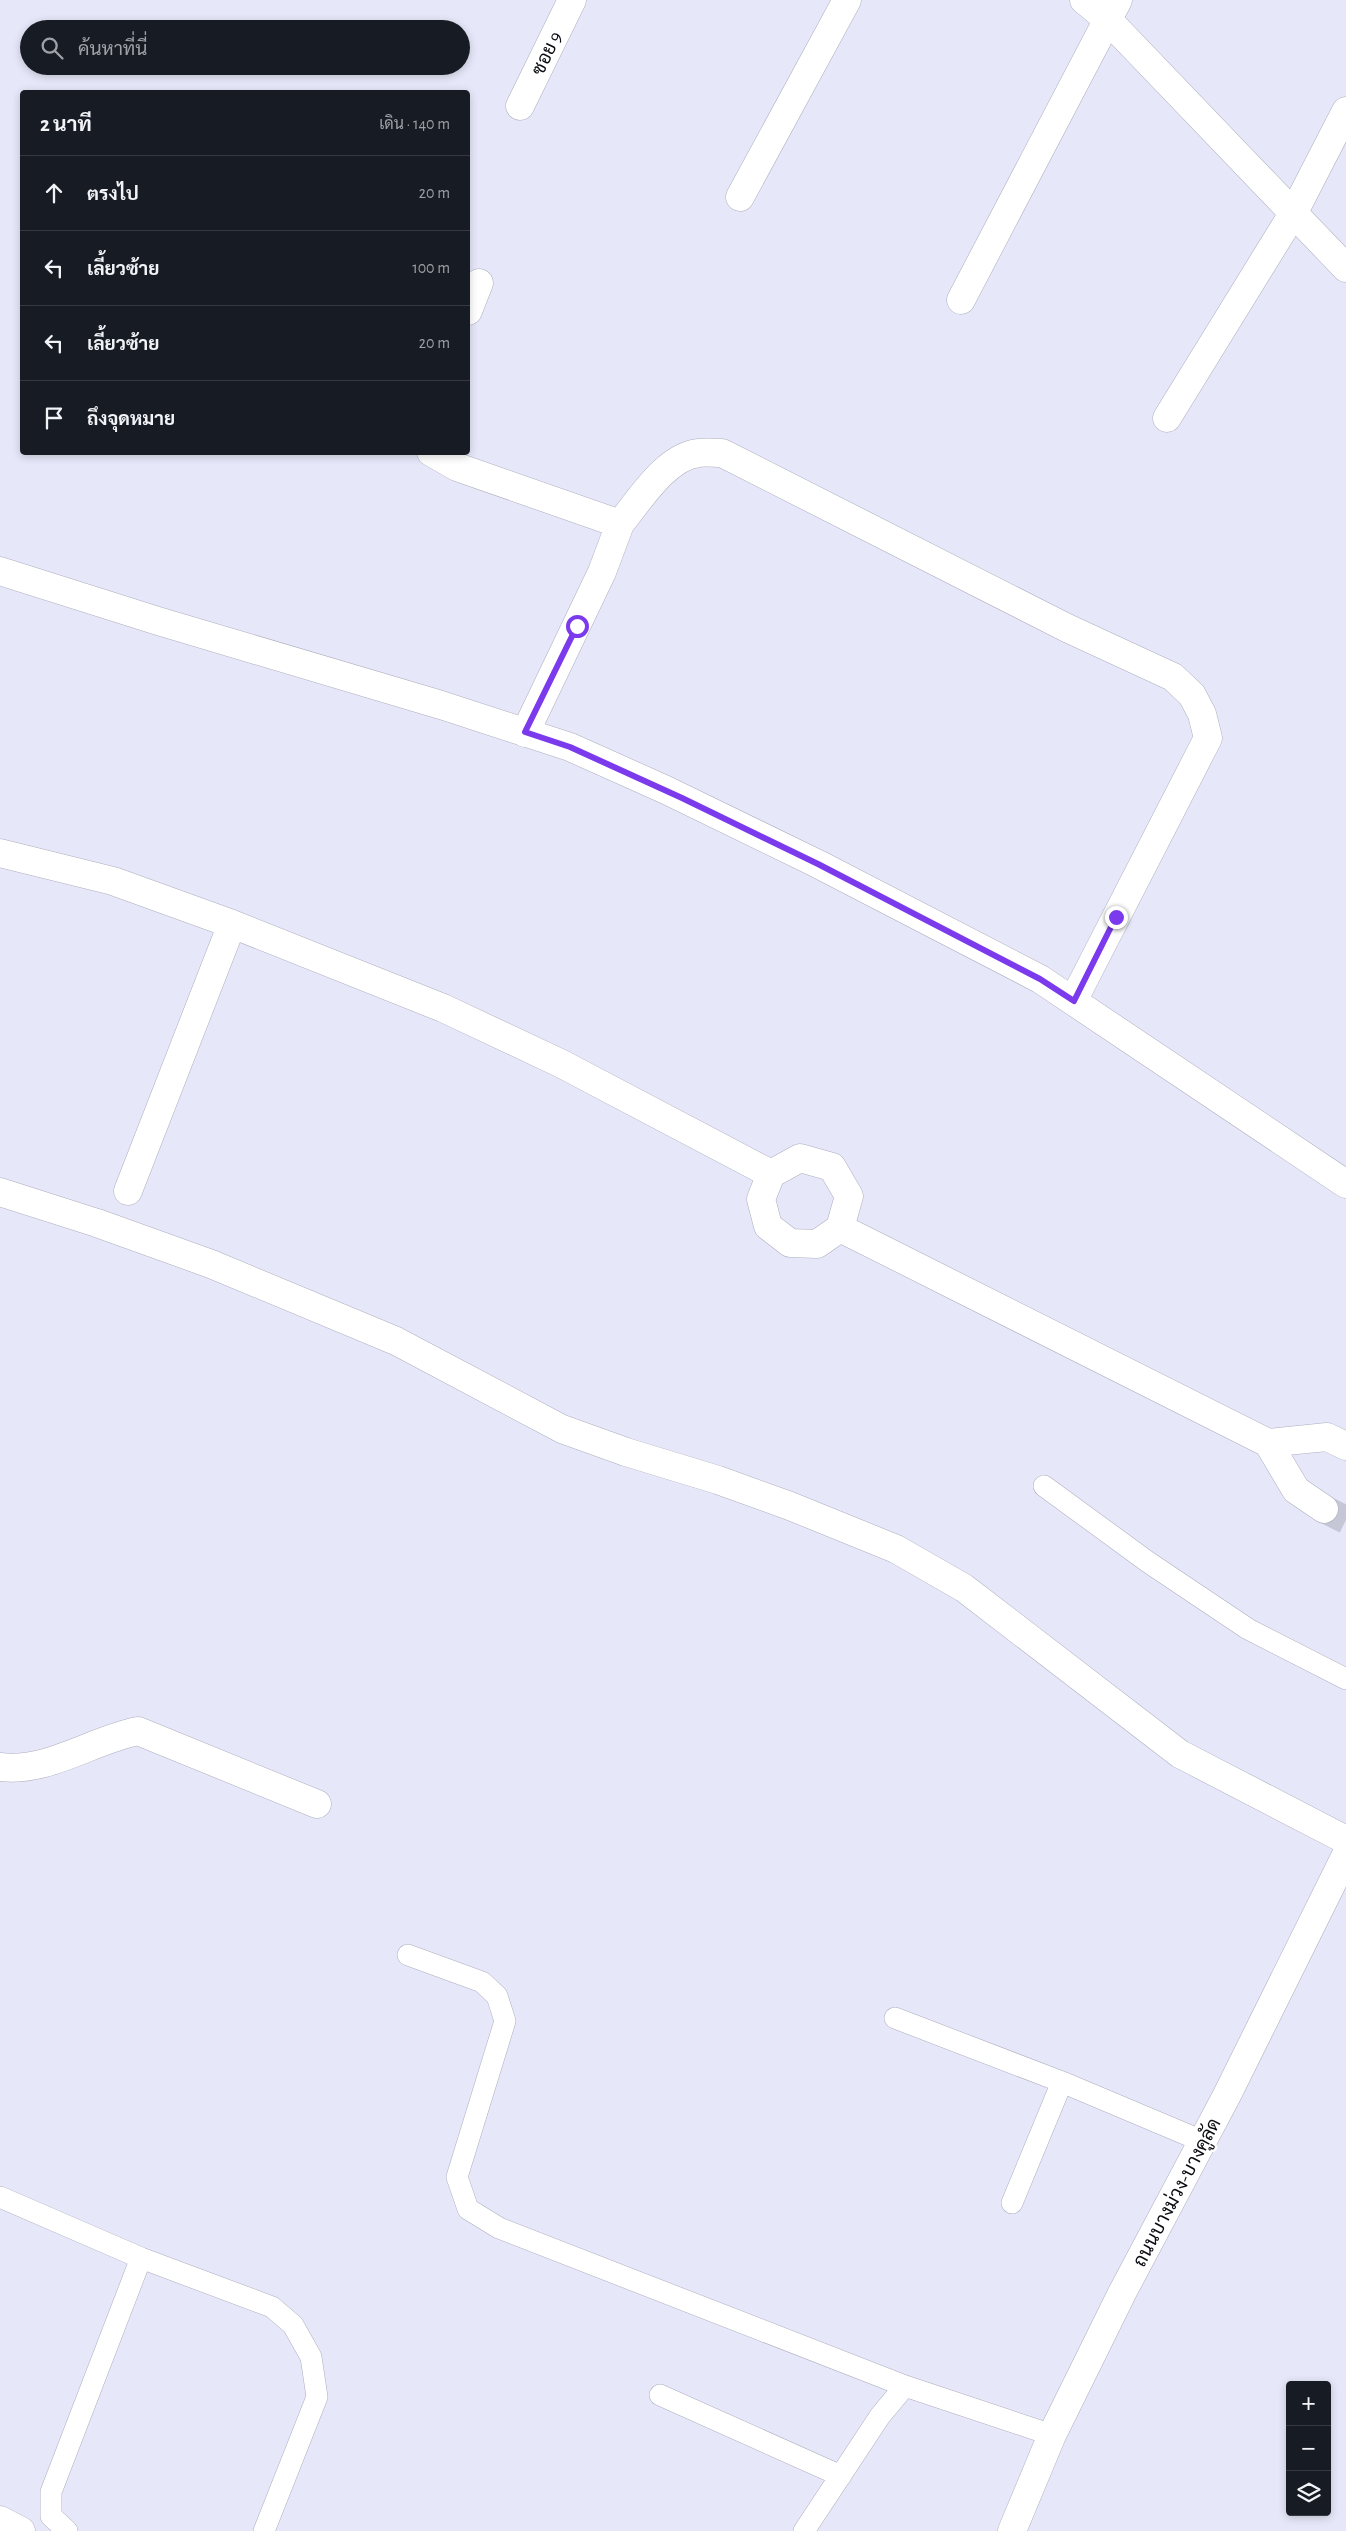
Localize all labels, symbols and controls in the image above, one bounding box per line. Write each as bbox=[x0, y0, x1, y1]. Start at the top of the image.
search box bbox=[20, 20, 470, 75]
street label: ซอย 9 bbox=[529, 29, 566, 78]
icon: search bbox=[38, 34, 66, 62]
text: ค้นหาที่นี่ bbox=[78, 40, 147, 59]
text: 2 นาที bbox=[40, 114, 92, 135]
text: เดิน · 140 m bbox=[379, 116, 450, 132]
icon: ahead bbox=[40, 179, 68, 207]
text: ตรงไป bbox=[87, 185, 139, 204]
text: 20 m bbox=[419, 185, 450, 201]
icon: left bbox=[40, 254, 68, 282]
text: เลี้ยวซ้าย bbox=[87, 260, 159, 279]
text: 100 m bbox=[412, 260, 450, 276]
icon: left bbox=[40, 329, 68, 357]
text: เลี้ยวซ้าย bbox=[87, 335, 159, 354]
text: 20 m bbox=[419, 335, 450, 351]
icon: arrive bbox=[40, 404, 68, 432]
text: ถึงจุดหมาย bbox=[87, 410, 175, 429]
route start bbox=[566, 615, 589, 638]
route end bbox=[1105, 906, 1128, 929]
street label: ถนนบางม่วง-บางคูลัด bbox=[1128, 2114, 1227, 2271]
map controls bbox=[1286, 2381, 1331, 2516]
button: + bbox=[1286, 2381, 1331, 2426]
button: − bbox=[1286, 2426, 1331, 2471]
button: layers bbox=[1286, 2471, 1331, 2516]

